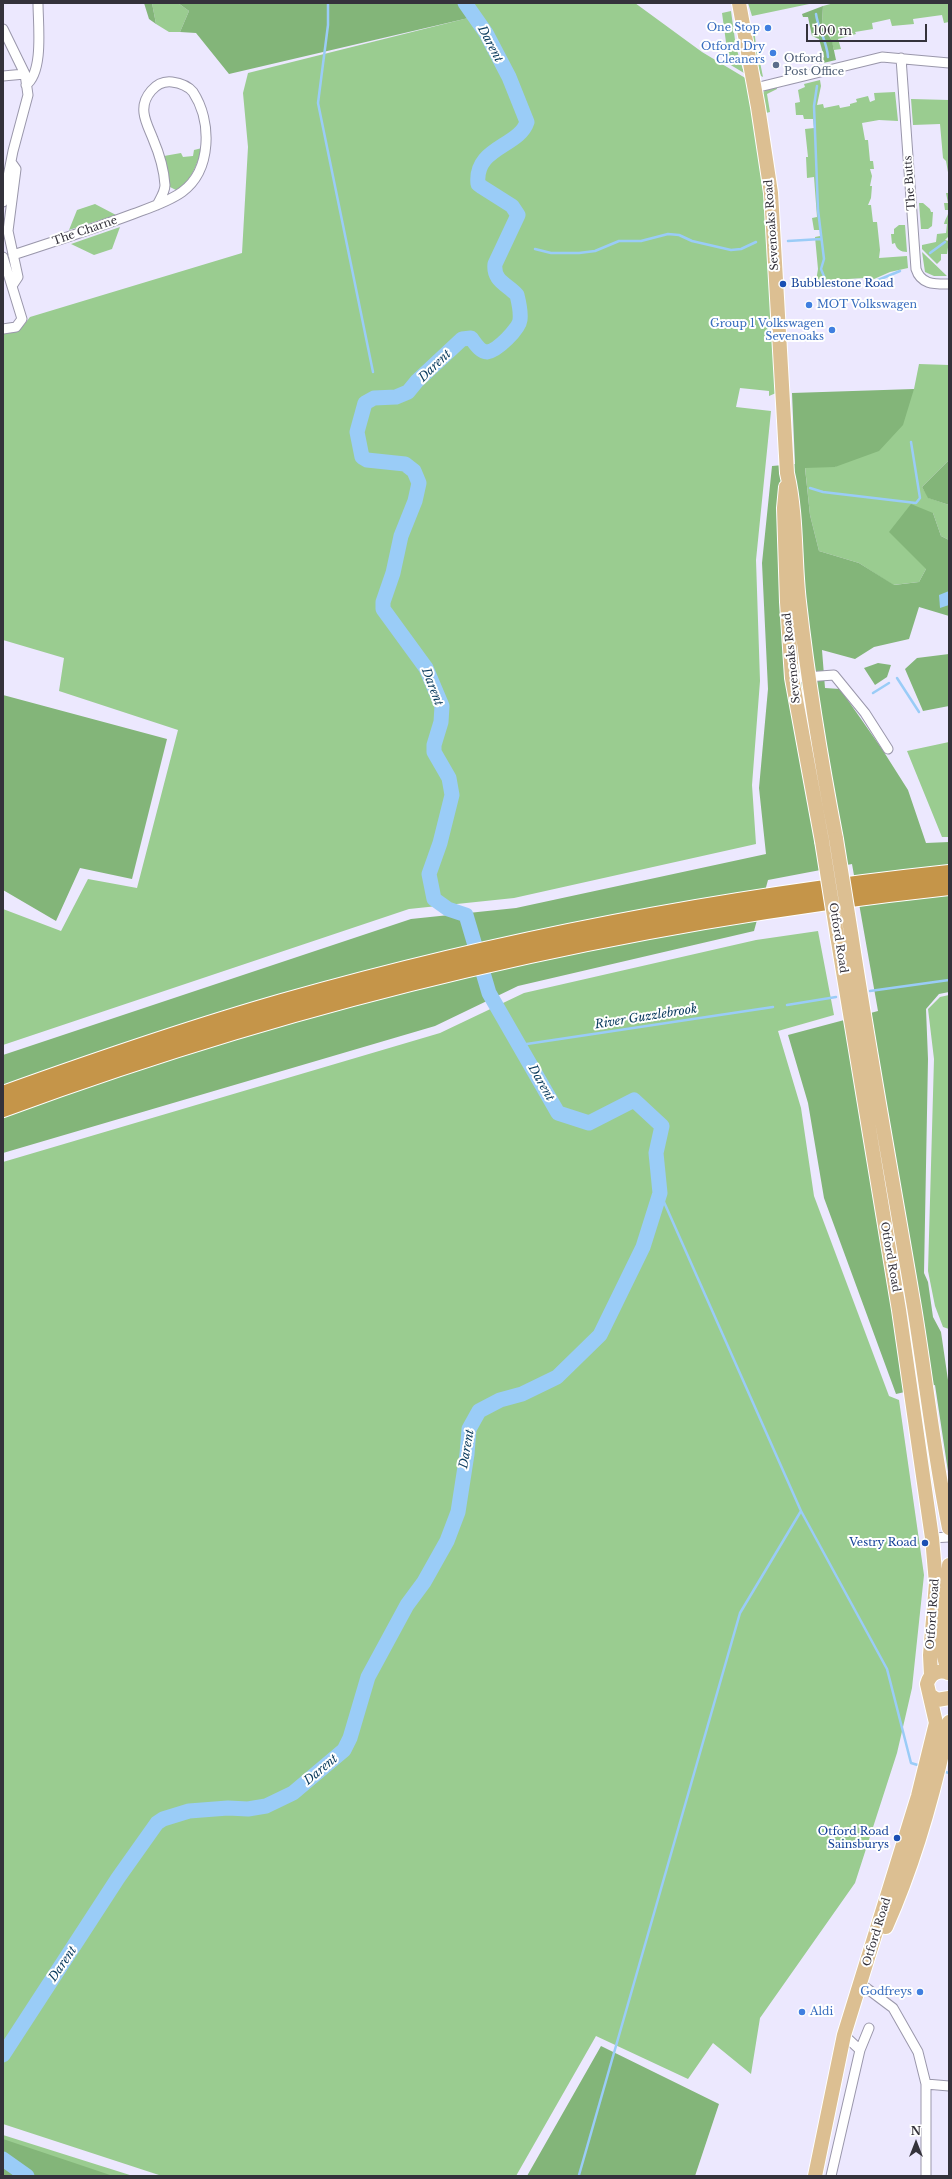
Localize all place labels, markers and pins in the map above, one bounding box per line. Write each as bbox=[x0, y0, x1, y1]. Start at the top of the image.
place label: One Stop bbox=[707, 21, 760, 35]
marker: One Stop bbox=[763, 23, 773, 33]
place label: Otford Dry Cleaners bbox=[701, 40, 765, 66]
marker: Otford Dry Cleaners bbox=[768, 48, 778, 58]
place label: Otford Post Office bbox=[784, 52, 844, 78]
marker: Otford Post Office bbox=[771, 60, 781, 70]
place label: Bubblestone Road bbox=[791, 277, 894, 291]
marker: Bubblestone Road bbox=[778, 279, 788, 289]
place label: MOT Volkswagen bbox=[817, 298, 917, 312]
marker: MOT Volkswagen bbox=[804, 300, 814, 310]
place label: Group 1 Volkswagen Sevenoaks bbox=[710, 317, 824, 343]
marker: Group 1 Volkswagen Sevenoaks bbox=[827, 325, 837, 335]
place label: Vestry Road bbox=[849, 1536, 917, 1550]
marker: Vestry Road bbox=[920, 1538, 930, 1548]
place label: Otford Road Sainsburys bbox=[818, 1825, 889, 1851]
marker: Otford Road Sainsburys bbox=[892, 1833, 902, 1843]
place label: Godfreys bbox=[860, 1985, 912, 1999]
marker: Godfreys bbox=[915, 1987, 925, 1997]
place label: Aldi bbox=[810, 2005, 833, 2019]
marker: Aldi bbox=[797, 2007, 807, 2017]

